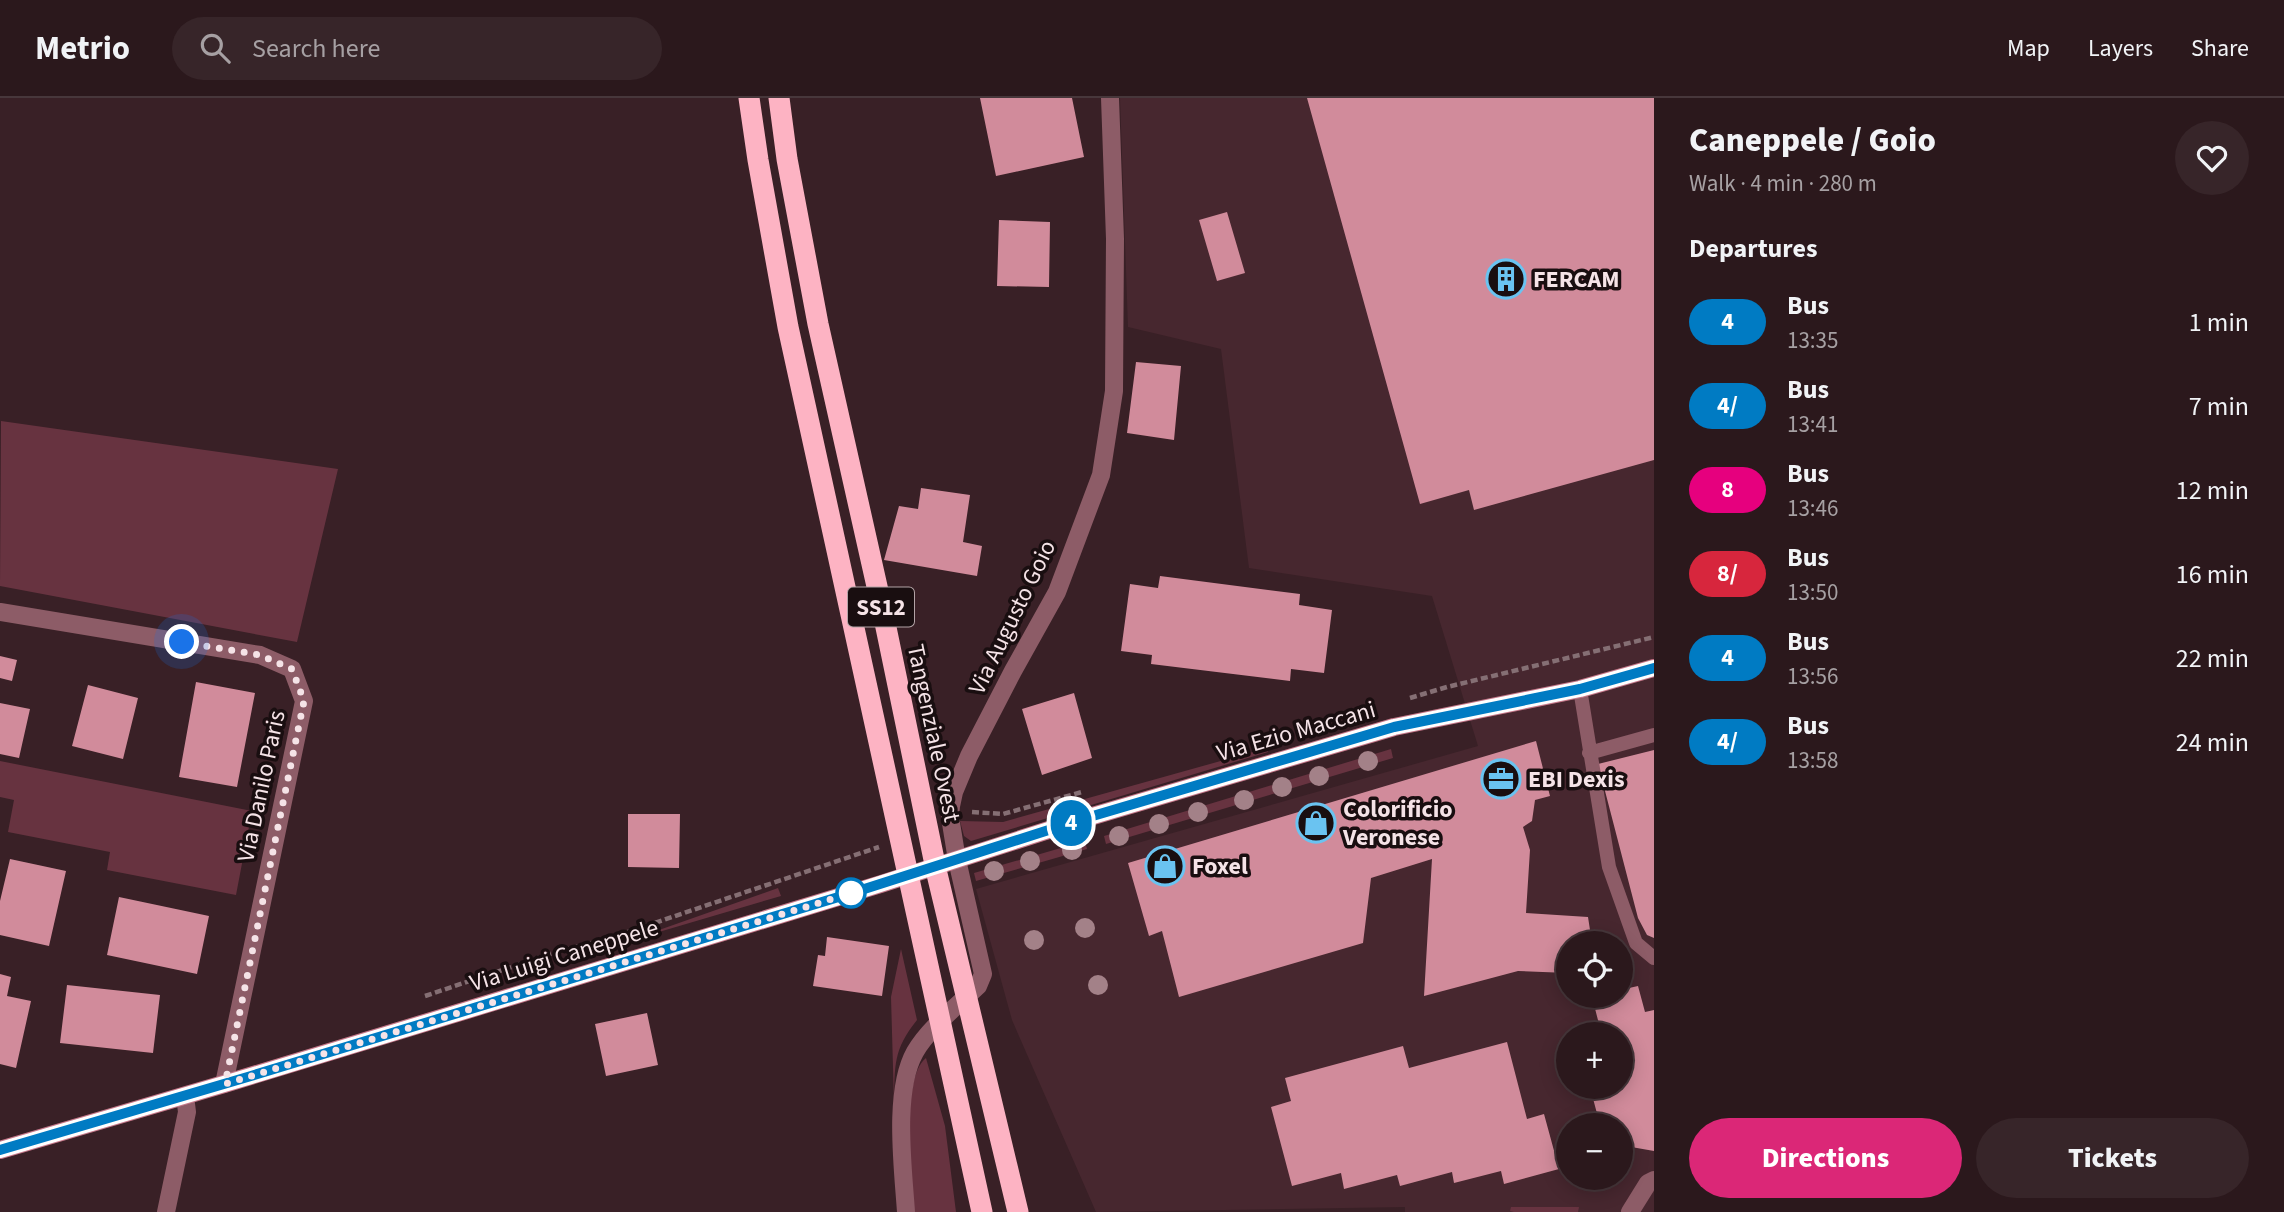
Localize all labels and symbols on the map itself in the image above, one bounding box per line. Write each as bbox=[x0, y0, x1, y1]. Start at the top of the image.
building icon: FERCAM bbox=[1485, 258, 1527, 300]
place label: FERCAM bbox=[1533, 262, 1619, 297]
street label: Via Augusto Goio bbox=[960, 534, 1065, 700]
road number: SS12 bbox=[848, 587, 914, 626]
your location bbox=[164, 624, 199, 659]
street label: Tangenziale Ovest bbox=[898, 641, 969, 825]
street label: Via Ezio Maccani bbox=[1213, 692, 1380, 771]
street label: Via Danilo Paris bbox=[228, 707, 295, 865]
office icon: EBI Dexis bbox=[1480, 758, 1522, 800]
place label: EBI Dexis bbox=[1528, 762, 1625, 797]
place label: Colorificio Veronese bbox=[1342, 792, 1453, 855]
line badge: 4 bbox=[1048, 800, 1094, 846]
shop icon: Colorificio Veronese bbox=[1295, 802, 1337, 844]
shop icon: Foxel bbox=[1144, 845, 1186, 887]
place label: Foxel bbox=[1192, 849, 1248, 884]
unlabelled marker bbox=[836, 878, 866, 908]
street label: Via Luigi Caneppele bbox=[465, 910, 663, 1001]

